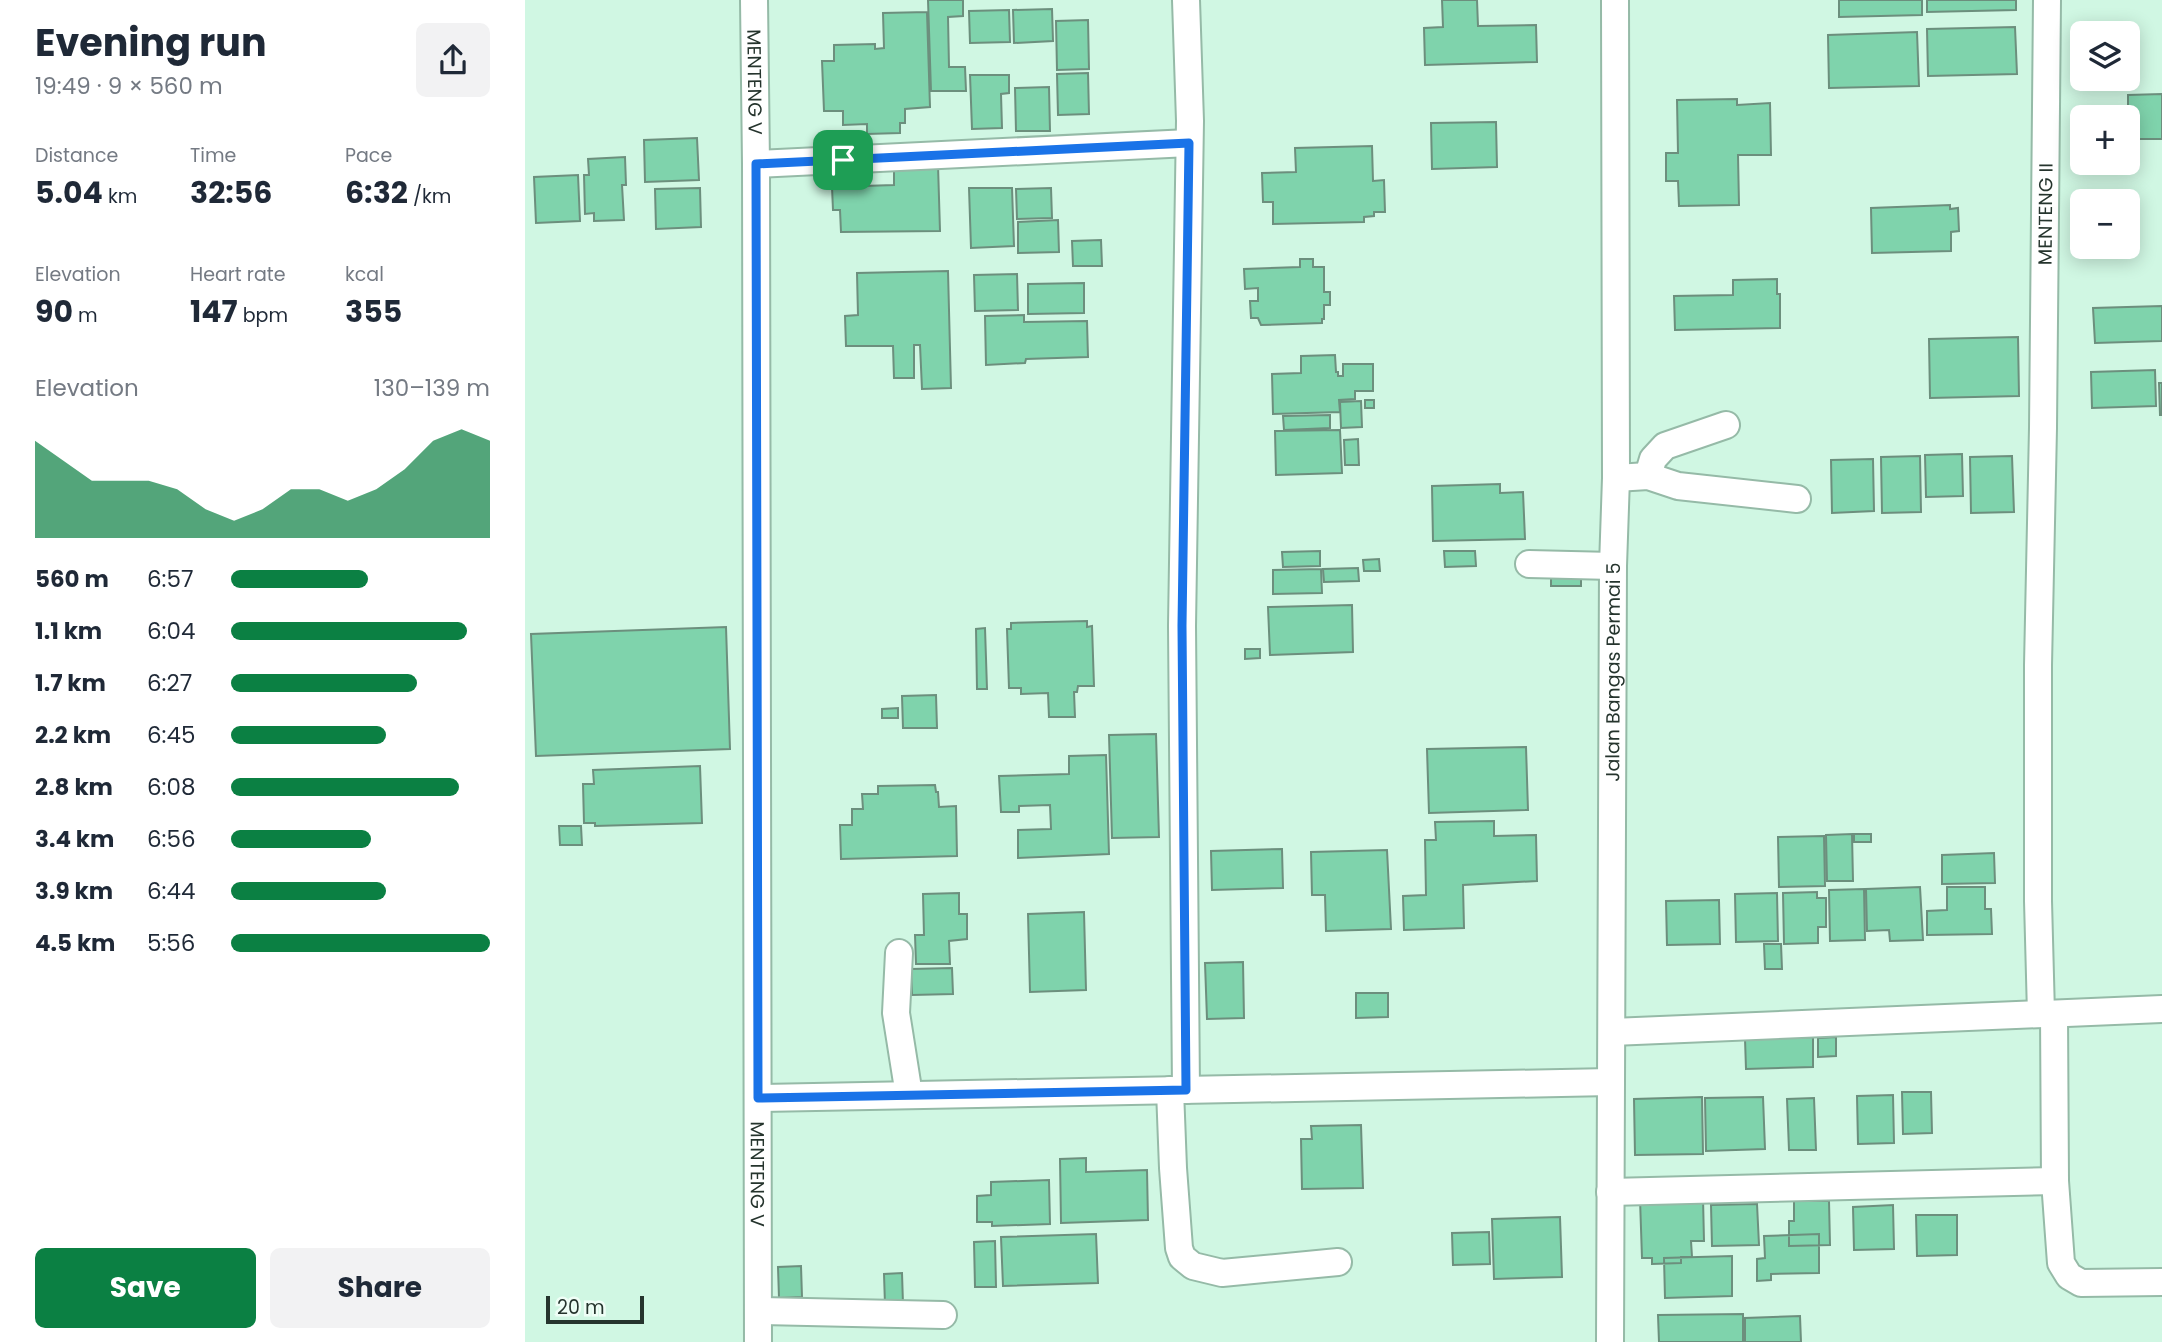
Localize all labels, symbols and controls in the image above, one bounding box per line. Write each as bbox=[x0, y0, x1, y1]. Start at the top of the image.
text: Evening run bbox=[35, 16, 267, 69]
map controls bbox=[2070, 21, 2140, 259]
button: layers bbox=[2070, 21, 2140, 91]
button: share bbox=[416, 23, 490, 97]
street label: MENTENG V bbox=[741, 29, 769, 135]
text: 19:49 · 9 × 560 m bbox=[35, 70, 223, 102]
button: + bbox=[2070, 105, 2140, 175]
pin bbox=[813, 130, 873, 190]
icon: arrive bbox=[824, 141, 862, 179]
text: Distance bbox=[35, 142, 118, 169]
text: Time bbox=[190, 142, 236, 169]
text: Pace bbox=[345, 142, 392, 169]
street label: MENTENG II bbox=[2031, 163, 2059, 265]
text: 5.04 bbox=[35, 171, 103, 214]
text: 32:56 bbox=[190, 171, 272, 214]
text: 6:32 bbox=[345, 171, 408, 214]
text: km bbox=[103, 183, 137, 210]
text: /km bbox=[408, 183, 451, 210]
button: − bbox=[2070, 189, 2140, 259]
text: Elevation bbox=[35, 261, 121, 288]
text: Heart rate bbox=[190, 261, 285, 288]
text: kcal bbox=[345, 261, 384, 288]
text: 90 bbox=[35, 290, 73, 333]
text: 147 bbox=[190, 290, 238, 333]
text: 355 bbox=[345, 290, 402, 333]
text: m bbox=[73, 302, 98, 329]
text: bpm bbox=[238, 302, 288, 329]
text: Elevation bbox=[35, 372, 139, 404]
text: 130–139 m bbox=[374, 372, 490, 404]
street label: Jalan Bangas Permai 5 bbox=[1599, 562, 1627, 782]
text: 560 m bbox=[35, 563, 109, 595]
text: 6:57 bbox=[147, 563, 194, 595]
text: 1.1 km bbox=[35, 615, 102, 647]
text: 6:04 bbox=[147, 615, 195, 647]
text: 1.7 km bbox=[35, 667, 106, 699]
text: 6:27 bbox=[147, 667, 192, 699]
text: 2.2 km bbox=[35, 719, 111, 751]
text: 6:45 bbox=[147, 719, 195, 751]
text: 2.8 km bbox=[35, 771, 113, 803]
text: 6:08 bbox=[147, 771, 195, 803]
text: 3.4 km bbox=[35, 823, 114, 855]
text: 6:56 bbox=[147, 823, 196, 855]
text: 3.9 km bbox=[35, 875, 113, 907]
text: 6:44 bbox=[147, 875, 195, 907]
text: 4.5 km bbox=[35, 927, 115, 959]
text: 5:56 bbox=[147, 927, 195, 959]
street label: MENTENG V bbox=[744, 1121, 771, 1227]
button: Save bbox=[35, 1248, 256, 1328]
button: Share bbox=[270, 1248, 490, 1328]
scale bar bbox=[546, 1293, 644, 1325]
text: 20 m bbox=[557, 1294, 605, 1321]

